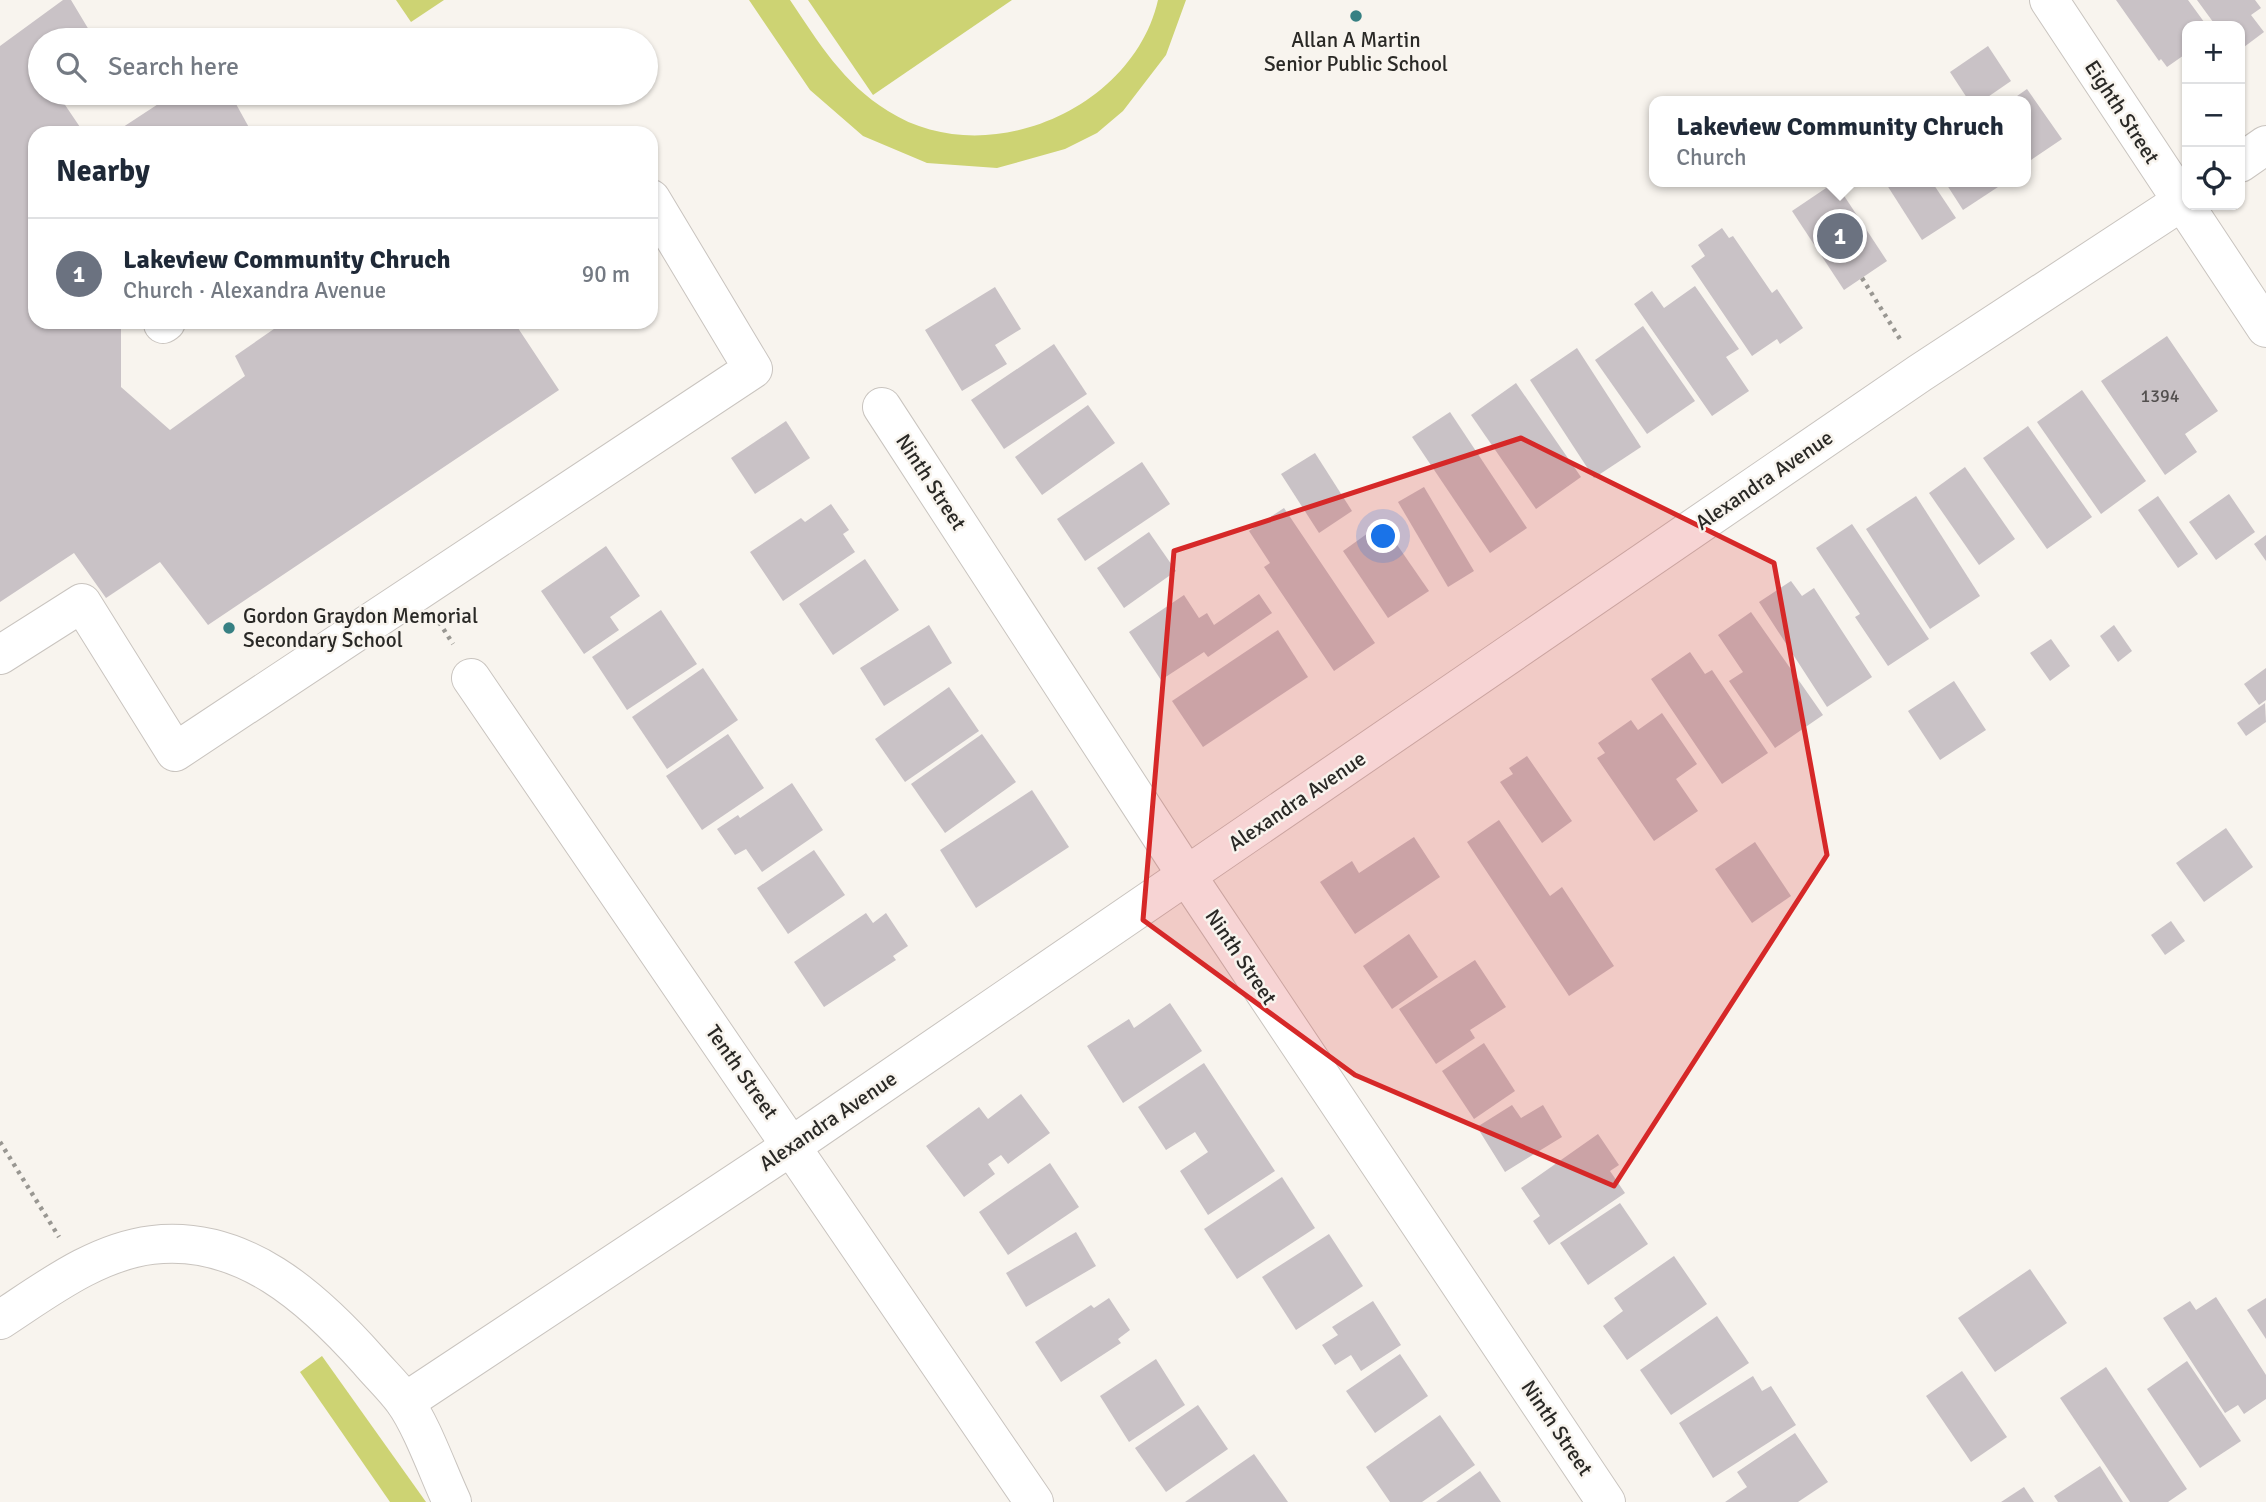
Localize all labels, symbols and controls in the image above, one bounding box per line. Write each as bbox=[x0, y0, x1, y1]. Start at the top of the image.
marker: Allan A Martin Senior Public School bbox=[1348, 8, 1364, 24]
map controls bbox=[2182, 21, 2245, 210]
button: + bbox=[2182, 21, 2245, 84]
place label: Allan A Martin Senior Public School bbox=[1264, 27, 1448, 77]
search box bbox=[28, 28, 658, 105]
icon: search bbox=[52, 48, 90, 86]
text: Search here bbox=[108, 51, 239, 83]
street label: Eighth Street bbox=[2079, 55, 2165, 169]
button: − bbox=[2182, 84, 2245, 147]
popup bbox=[1649, 96, 2031, 187]
text: Lakeview Community Chruch bbox=[1676, 111, 2004, 143]
text: Church bbox=[1676, 143, 1747, 172]
button: locate bbox=[2182, 147, 2245, 210]
text: Nearby bbox=[56, 153, 150, 190]
pin: 1 bbox=[1817, 210, 1863, 262]
text: Lakeview Community Chruch bbox=[123, 244, 451, 276]
text: 1 bbox=[73, 260, 85, 289]
text: 90 m bbox=[582, 260, 630, 289]
text: Church · Alexandra Avenue bbox=[123, 276, 386, 305]
house number: 1394 bbox=[2141, 385, 2180, 407]
street label: Alexandra Avenue bbox=[1690, 424, 1838, 536]
street label: Ninth Street bbox=[890, 429, 972, 535]
your location bbox=[1366, 519, 1400, 553]
place label: Gordon Graydon Memorial Secondary School bbox=[243, 603, 478, 653]
marker: Gordon Graydon Memorial Secondary School bbox=[221, 620, 237, 636]
street label: Alexandra Avenue bbox=[1223, 745, 1371, 857]
street label: Ninth Street bbox=[1200, 904, 1282, 1010]
street label: Tenth Street bbox=[700, 1020, 784, 1124]
street label: Alexandra Avenue bbox=[754, 1065, 902, 1177]
street label: Ninth Street bbox=[1516, 1375, 1598, 1481]

